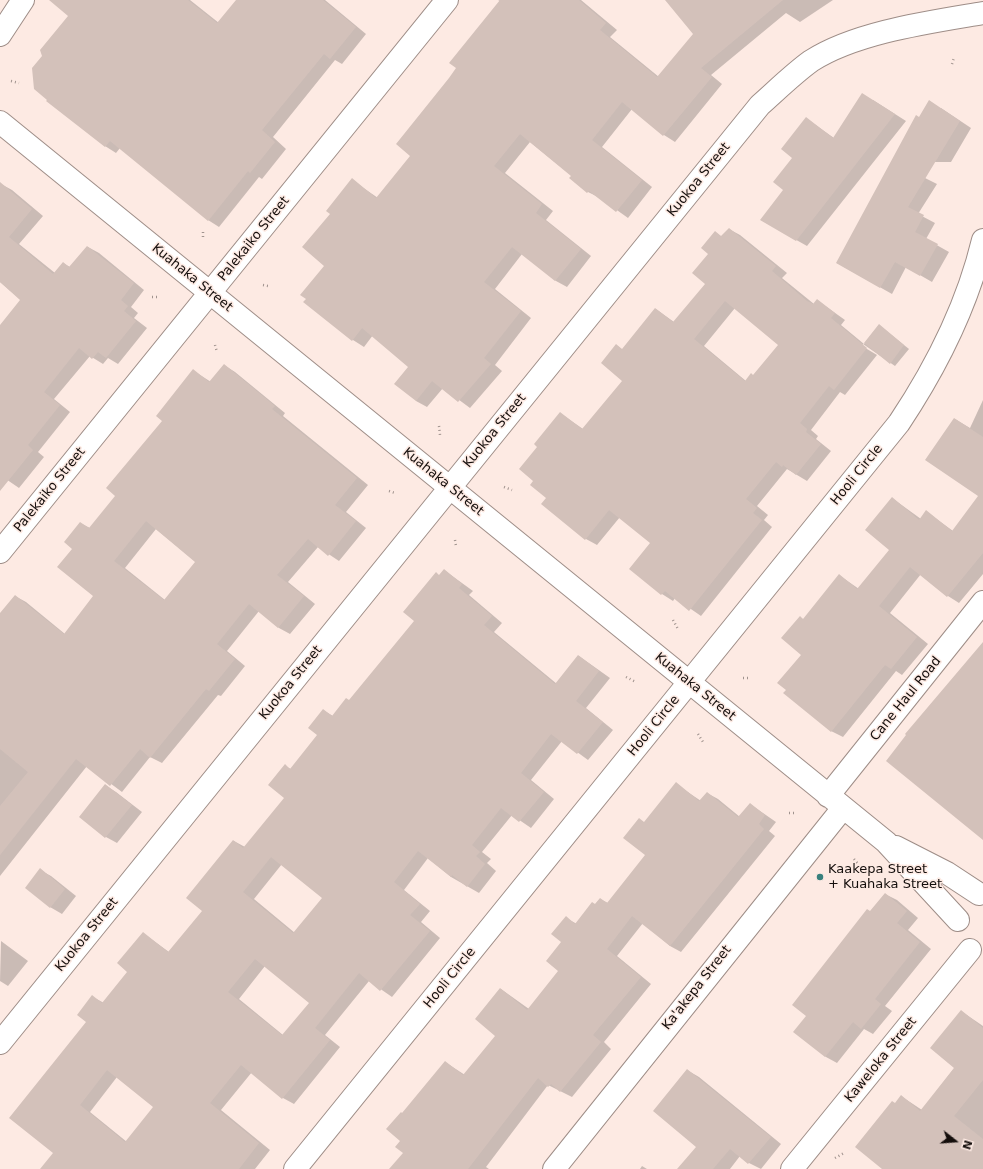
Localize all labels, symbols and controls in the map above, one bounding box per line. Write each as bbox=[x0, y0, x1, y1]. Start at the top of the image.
street label: Kuokoa Street bbox=[664, 140, 734, 220]
street label: Palekaiko Street bbox=[215, 194, 293, 284]
street label: Kuahaka Street bbox=[149, 241, 235, 315]
street label: Kuokoa Street bbox=[460, 391, 530, 471]
street label: Hooli Circle bbox=[828, 442, 886, 508]
street label: Palekaiko Street bbox=[11, 445, 89, 535]
street label: Kuahaka Street bbox=[400, 445, 486, 519]
street label: Kuokoa Street bbox=[256, 643, 326, 723]
street label: Kuahaka Street bbox=[652, 650, 738, 724]
street label: Cane Haul Road bbox=[867, 654, 945, 744]
street label: Hooli Circle bbox=[625, 693, 683, 759]
place label: Kaakepa Street + Kuahaka Street bbox=[828, 862, 942, 893]
marker: Kaakepa Street + Kuahaka Street bbox=[815, 872, 825, 882]
street label: Kuokoa Street bbox=[52, 895, 122, 975]
street label: Ka'akepa Street bbox=[659, 943, 735, 1033]
street label: Hooli Circle bbox=[421, 945, 479, 1011]
street label: Kaweloka Street bbox=[842, 1014, 920, 1106]
north arrow bbox=[935, 1121, 975, 1161]
text: N bbox=[959, 1138, 975, 1151]

